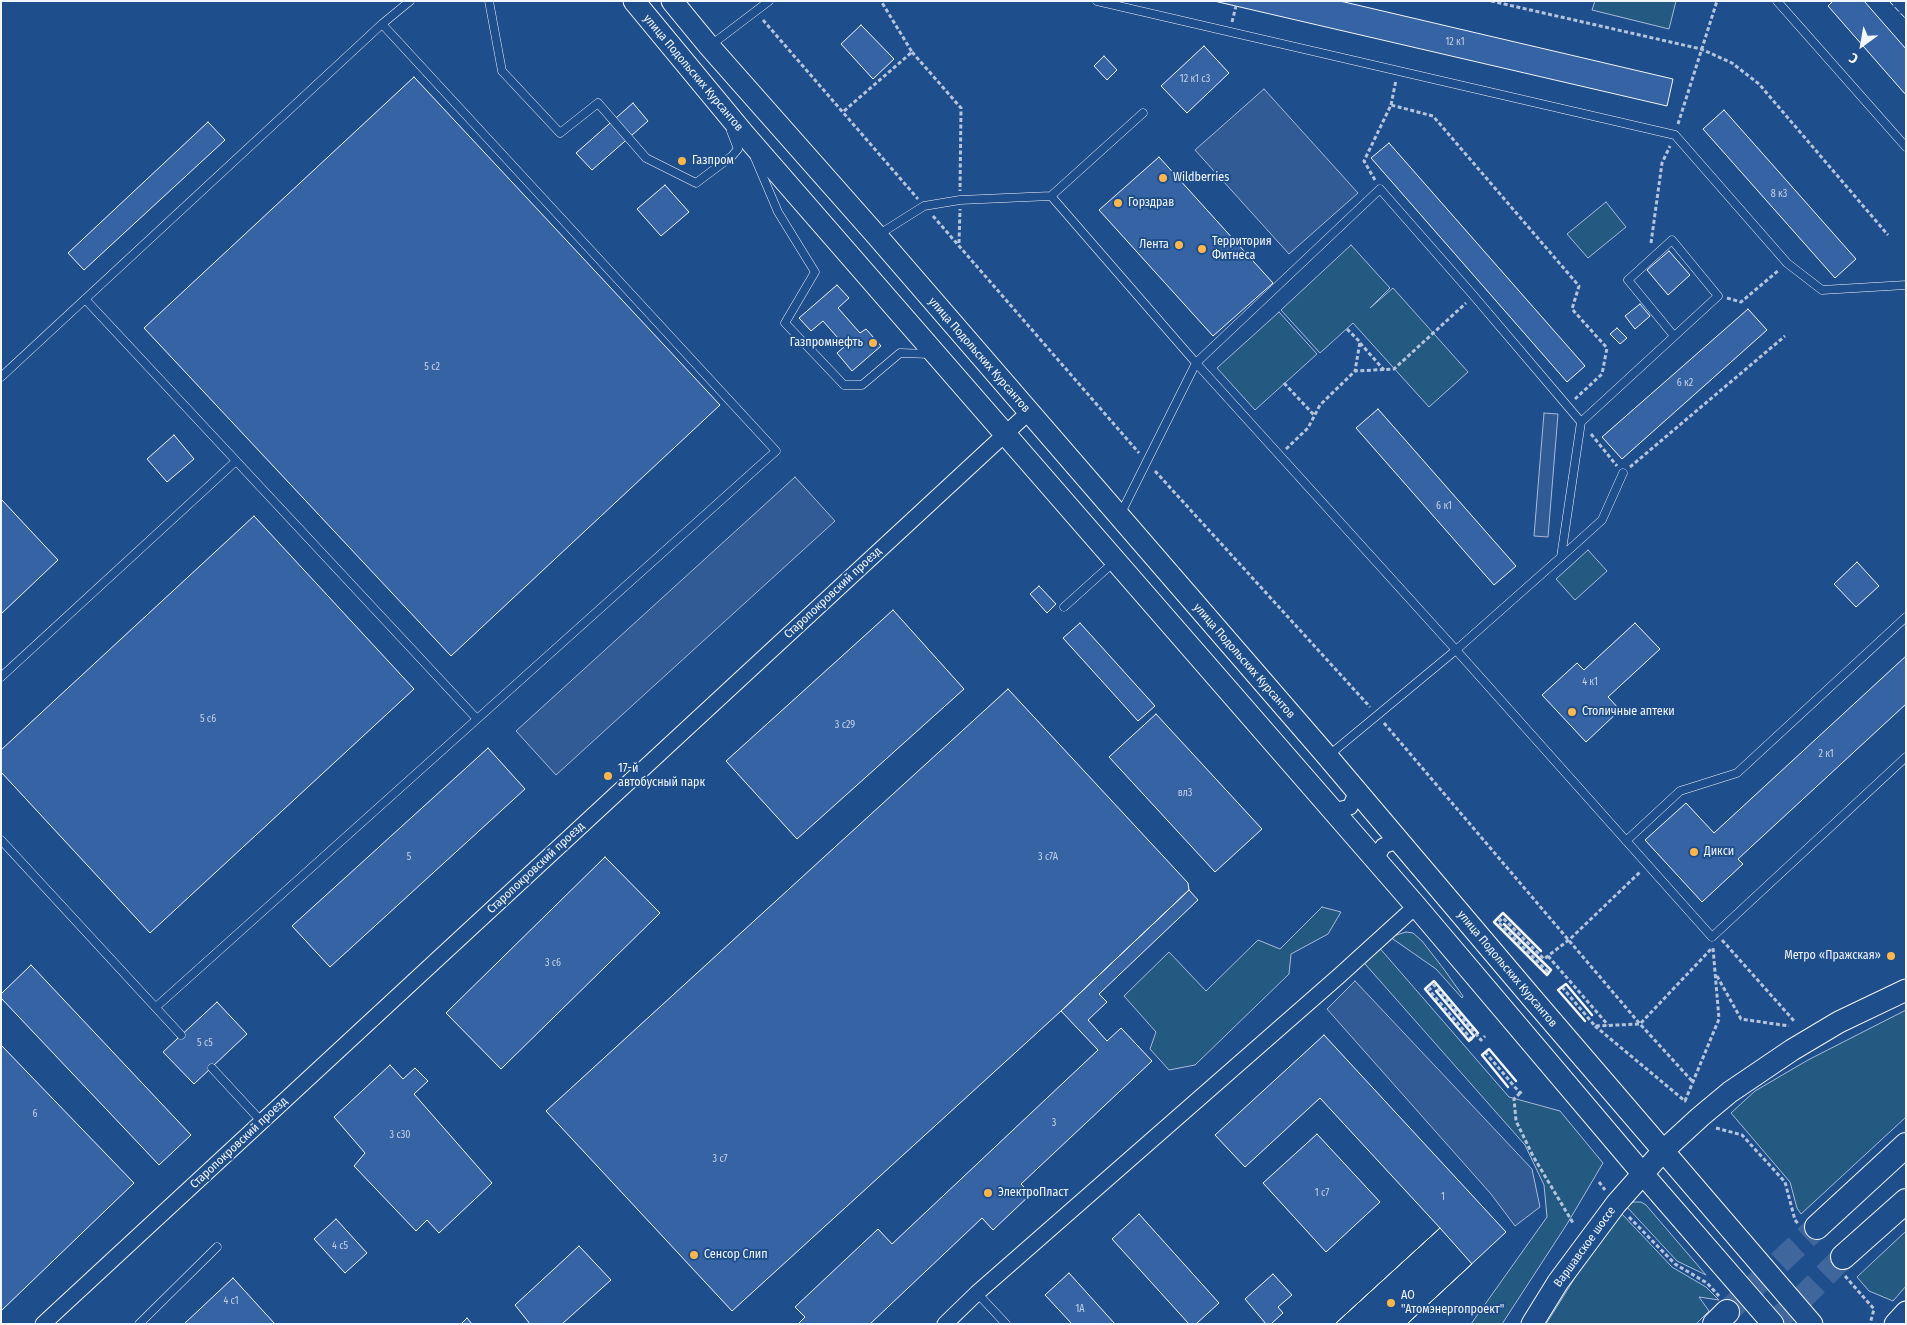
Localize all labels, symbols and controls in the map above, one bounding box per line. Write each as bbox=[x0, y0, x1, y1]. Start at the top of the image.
street label: улица Подольских Курсантов bbox=[640, 12, 746, 134]
north arrow bbox=[1837, 20, 1887, 70]
house number: 12 к1 bbox=[1445, 36, 1465, 48]
text: С bbox=[1846, 49, 1861, 67]
house number: 12 к1 с3 bbox=[1180, 73, 1210, 85]
place label: Газпром bbox=[692, 154, 734, 168]
marker: Газпром bbox=[676, 155, 688, 167]
place label: Wildberries bbox=[1173, 171, 1229, 185]
marker: Wildberries bbox=[1157, 172, 1169, 184]
house number: 8 к3 bbox=[1771, 188, 1787, 200]
place label: Горздрав bbox=[1128, 196, 1174, 210]
marker: Горздрав bbox=[1112, 197, 1124, 209]
place label: Территория Фитнеса bbox=[1212, 235, 1272, 263]
place label: Лента bbox=[1139, 238, 1169, 252]
marker: Лента bbox=[1173, 239, 1185, 251]
marker: Территория Фитнеса bbox=[1196, 243, 1208, 255]
street label: улица Подольских Курсантов bbox=[925, 295, 1033, 415]
place label: Газпромнефть bbox=[790, 336, 863, 350]
marker: Газпромнефть bbox=[867, 337, 879, 349]
house number: 5 с2 bbox=[424, 361, 440, 373]
house number: 6 к2 bbox=[1677, 377, 1693, 389]
house number: 6 к1 bbox=[1436, 500, 1452, 512]
street label: Старопокровский проезд bbox=[781, 544, 885, 642]
street label: улица Подольских Курсантов bbox=[1190, 601, 1298, 721]
house number: 4 к1 bbox=[1582, 676, 1598, 688]
place label: Столичные аптеки bbox=[1582, 705, 1675, 719]
marker: Столичные аптеки bbox=[1566, 706, 1578, 718]
house number: 5 с6 bbox=[200, 713, 216, 725]
house number: 3 с29 bbox=[835, 719, 855, 731]
house number: 2 к1 bbox=[1818, 748, 1834, 760]
place label: 17-й автобусный парк bbox=[618, 762, 705, 790]
marker: 17-й автобусный парк bbox=[602, 770, 614, 782]
house number: вл3 bbox=[1178, 787, 1192, 799]
street label: Старопокровский проезд bbox=[484, 819, 588, 917]
place label: Дикси bbox=[1704, 845, 1734, 859]
marker: Дикси bbox=[1688, 846, 1700, 858]
house number: 5 bbox=[407, 851, 411, 863]
house number: 3 с7А bbox=[1038, 851, 1058, 863]
street label: улица Подольских Курсантов bbox=[1454, 908, 1560, 1030]
place label: Метро «Пражская» bbox=[1784, 949, 1881, 963]
marker: Метро «Пражская» bbox=[1885, 950, 1897, 962]
house number: 3 с6 bbox=[545, 957, 561, 969]
house number: 5 с5 bbox=[197, 1037, 213, 1049]
street label: Старопокровский проезд bbox=[187, 1094, 291, 1192]
house number: 6 bbox=[33, 1108, 37, 1120]
house number: 3 bbox=[1052, 1117, 1056, 1129]
house number: 3 с30 bbox=[390, 1129, 410, 1141]
house number: 3 с7 bbox=[713, 1153, 727, 1165]
place label: ЭлектроПласт bbox=[998, 1186, 1068, 1200]
marker: ЭлектроПласт bbox=[982, 1187, 994, 1199]
house number: 1 с7 bbox=[1315, 1187, 1329, 1199]
house number: 1 bbox=[1441, 1191, 1445, 1203]
street label: Варшавское шоссе bbox=[1551, 1204, 1619, 1290]
house number: 4 с5 bbox=[332, 1240, 348, 1252]
place label: Сенсор Слип bbox=[704, 1248, 768, 1262]
marker: Сенсор Слип bbox=[688, 1249, 700, 1261]
place label: АО "Атомэнергопроект" bbox=[1401, 1289, 1504, 1317]
house number: 4 с1 bbox=[223, 1295, 239, 1307]
marker: АО "Атомэнергопроект" bbox=[1385, 1297, 1397, 1309]
house number: 1A bbox=[1075, 1303, 1085, 1315]

